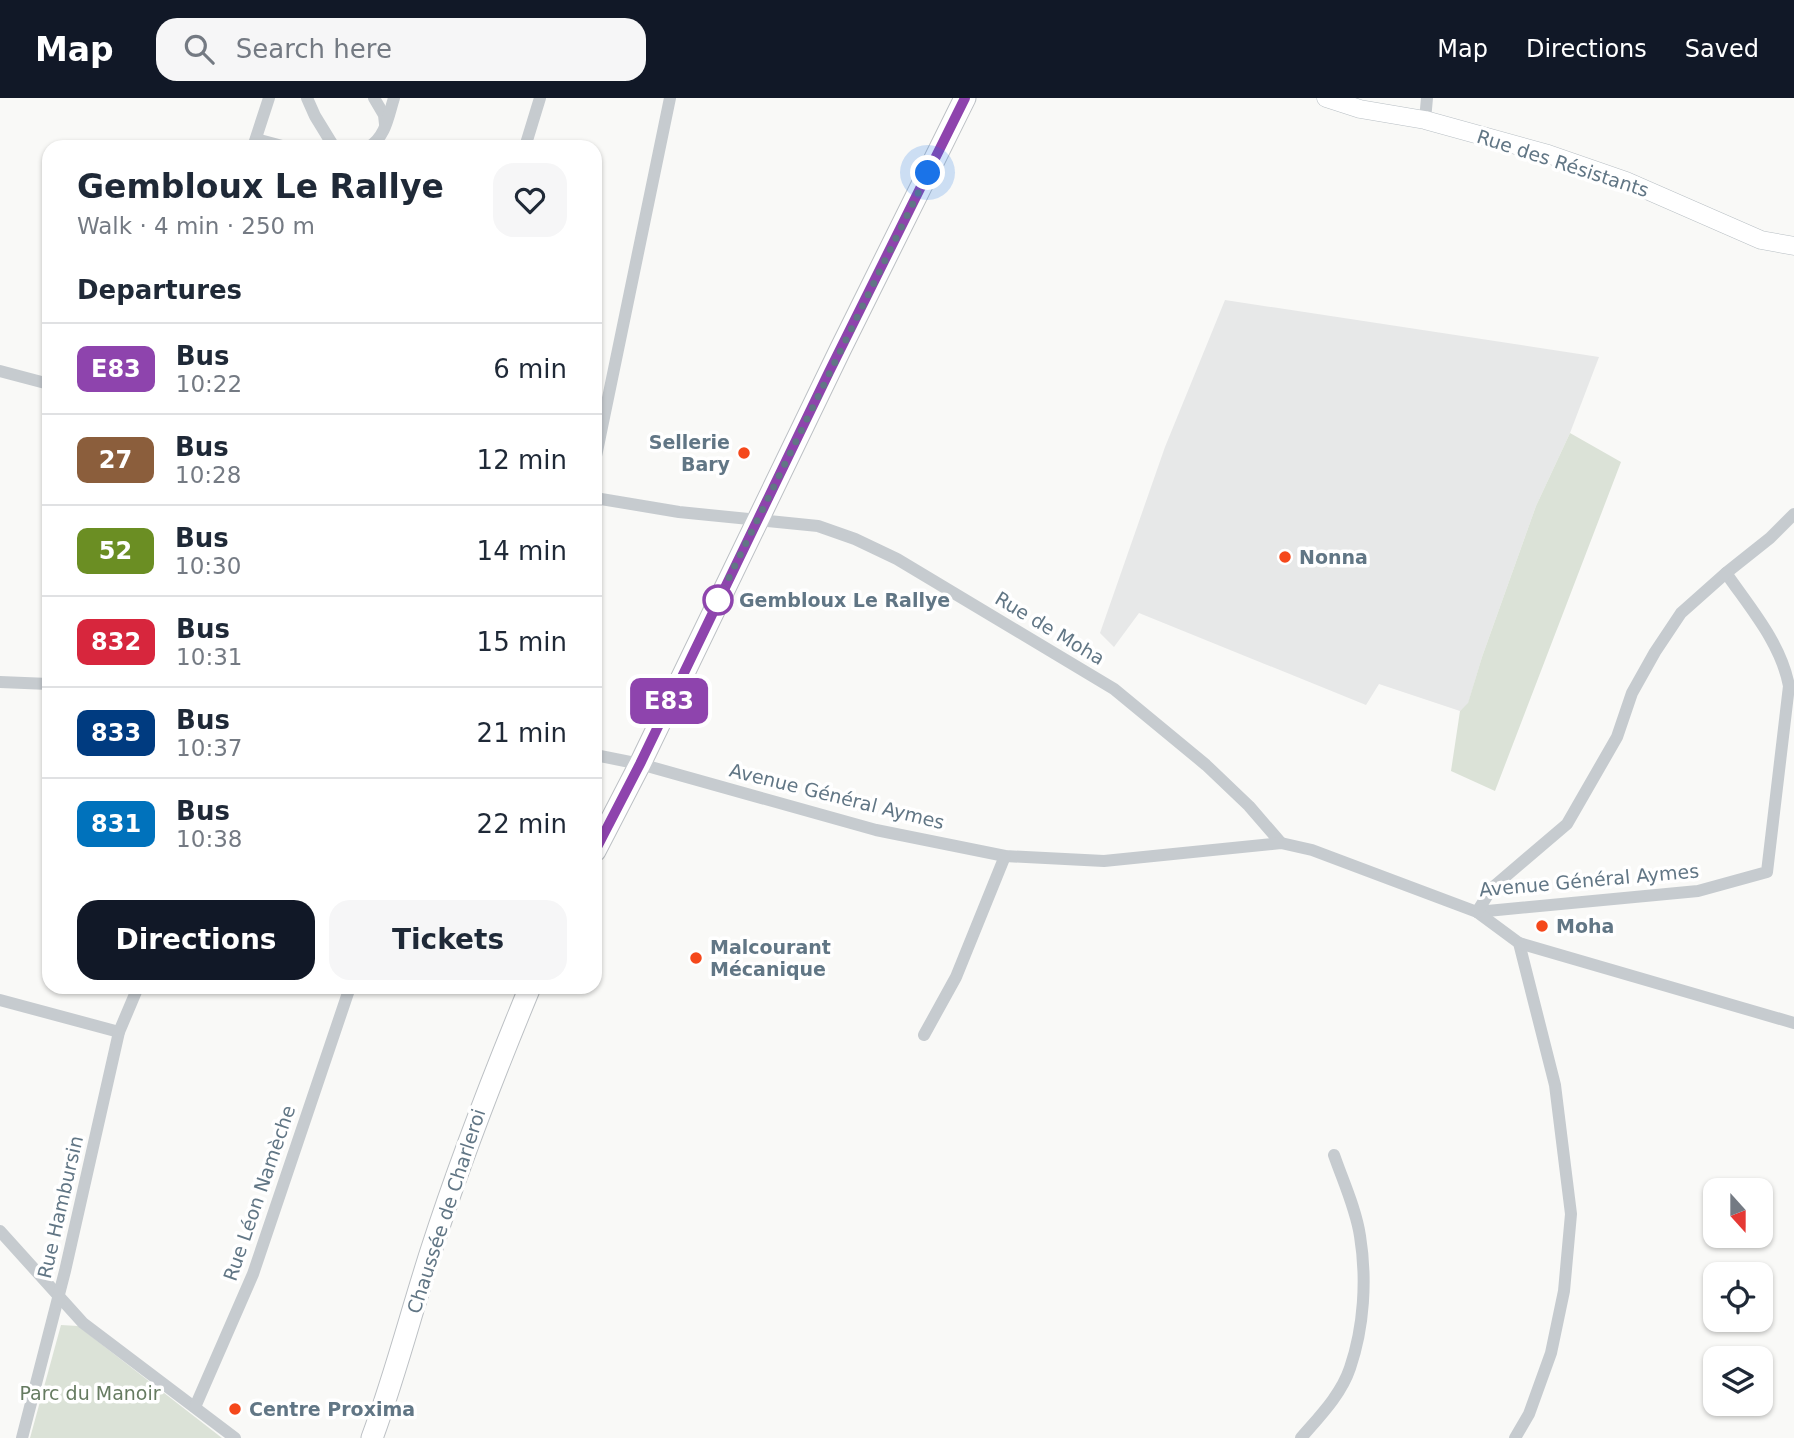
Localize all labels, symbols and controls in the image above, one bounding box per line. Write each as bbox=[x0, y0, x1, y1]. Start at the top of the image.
search box bbox=[156, 18, 646, 81]
text: Map bbox=[35, 30, 114, 69]
icon: search bbox=[180, 30, 218, 68]
text: Search here bbox=[236, 34, 392, 64]
text: Map bbox=[1437, 35, 1488, 63]
text: Directions bbox=[1526, 35, 1647, 63]
text: Saved bbox=[1685, 35, 1759, 63]
street label: Rue des Résistants bbox=[1474, 125, 1652, 201]
your location bbox=[910, 155, 945, 190]
button: heart bbox=[493, 163, 567, 237]
text: Gembloux Le Rallye bbox=[77, 167, 444, 206]
text: Walk · 4 min · 250 m bbox=[77, 213, 315, 239]
text: Departures bbox=[77, 275, 242, 305]
text: Bus bbox=[176, 341, 230, 371]
text: 6 min bbox=[493, 354, 567, 384]
text: E83 bbox=[91, 355, 141, 383]
text: 10:22 bbox=[176, 371, 242, 397]
place label: Sellerie Bary bbox=[649, 431, 731, 475]
text: Bus bbox=[175, 432, 229, 462]
text: 12 min bbox=[477, 445, 567, 475]
marker: Sellerie Bary bbox=[736, 445, 752, 461]
text: 27 bbox=[99, 446, 132, 474]
text: 10:28 bbox=[175, 462, 241, 488]
text: Bus bbox=[175, 523, 229, 553]
text: 14 min bbox=[477, 536, 567, 566]
text: 52 bbox=[99, 537, 132, 565]
place label: Nonna bbox=[1299, 546, 1368, 568]
marker: Nonna bbox=[1277, 549, 1293, 565]
text: 10:30 bbox=[175, 553, 241, 579]
marker: Gembloux Le Rallye bbox=[703, 585, 733, 615]
street label: Rue de Moha bbox=[991, 587, 1109, 669]
place label: Gembloux Le Rallye bbox=[739, 589, 950, 611]
text: Bus bbox=[176, 614, 230, 644]
text: 15 min bbox=[477, 627, 567, 657]
text: 832 bbox=[91, 628, 141, 656]
text: 10:31 bbox=[176, 644, 242, 670]
line badge: E83 bbox=[629, 678, 709, 724]
text: E83 bbox=[644, 687, 694, 715]
text: Bus bbox=[176, 705, 230, 735]
text: 21 min bbox=[477, 718, 567, 748]
text: 833 bbox=[91, 719, 141, 747]
text: 10:37 bbox=[176, 735, 242, 761]
street label: Avenue Général Aymes bbox=[727, 759, 947, 833]
text: Bus bbox=[176, 796, 230, 826]
text: 22 min bbox=[477, 809, 567, 839]
text: 831 bbox=[91, 810, 141, 838]
text: 10:38 bbox=[176, 826, 242, 852]
street label: Avenue Général Aymes bbox=[1478, 859, 1700, 901]
button: Directions bbox=[77, 900, 315, 980]
button: Tickets bbox=[329, 900, 567, 980]
place label: Moha bbox=[1556, 915, 1614, 937]
marker: Moha bbox=[1534, 918, 1550, 934]
place label: Malcourant Mécanique bbox=[710, 936, 831, 980]
marker: Malcourant Mécanique bbox=[688, 950, 704, 966]
street label: Rue Léon Namèche bbox=[219, 1102, 299, 1284]
street label: Chaussée de Charleroi bbox=[402, 1106, 490, 1316]
street label: Rue Hambursin bbox=[33, 1134, 87, 1280]
north arrow bbox=[1703, 1178, 1773, 1248]
map controls bbox=[1703, 1178, 1773, 1416]
button: locate bbox=[1703, 1262, 1773, 1332]
button: layers bbox=[1703, 1346, 1773, 1416]
park label: Parc du Manoir bbox=[19, 1382, 161, 1404]
place label: Centre Proxima bbox=[249, 1398, 415, 1420]
marker: Centre Proxima bbox=[227, 1401, 243, 1417]

